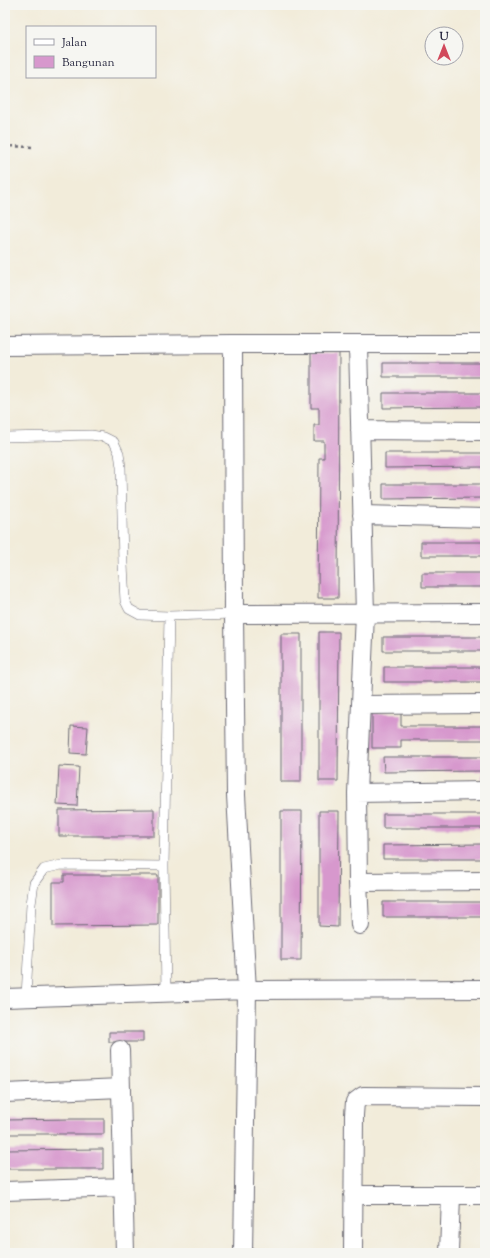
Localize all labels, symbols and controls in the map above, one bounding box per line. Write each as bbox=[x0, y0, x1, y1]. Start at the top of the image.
legend bbox=[26, 26, 156, 78]
north arrow bbox=[424, 26, 464, 66]
text: U bbox=[439, 29, 449, 45]
text: Jalan bbox=[61, 34, 87, 52]
text: Bangunan bbox=[62, 54, 115, 72]

